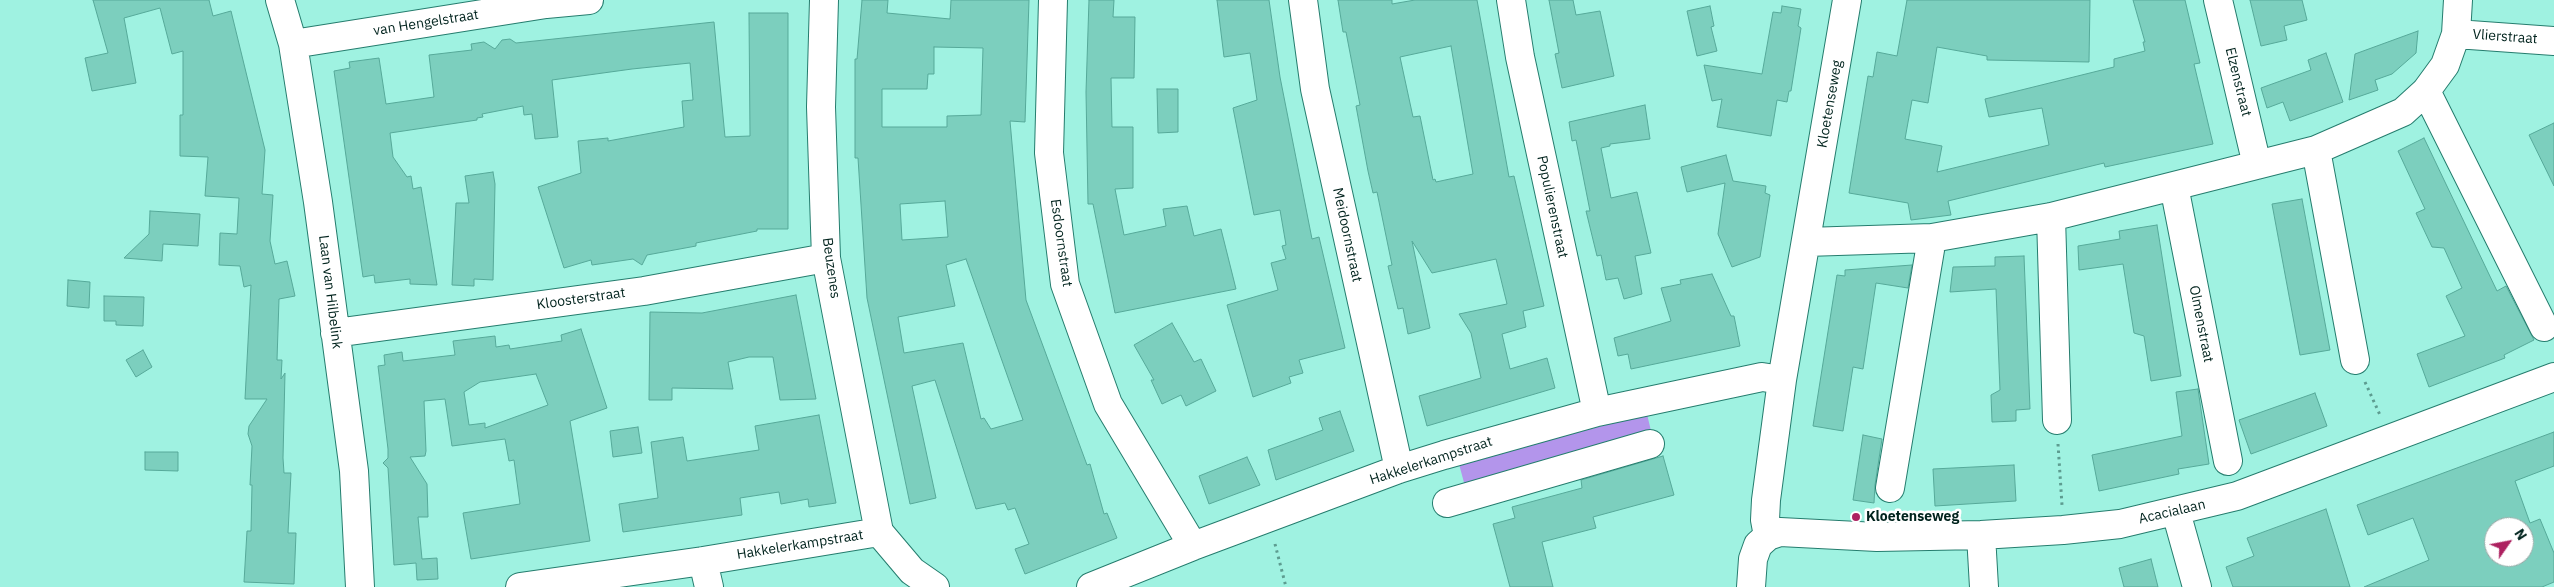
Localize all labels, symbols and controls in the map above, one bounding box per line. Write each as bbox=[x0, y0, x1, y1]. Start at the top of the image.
street label: van Hengelstraat bbox=[372, 6, 480, 40]
street label: Vlierstraat bbox=[2472, 26, 2538, 48]
street label: Elzenstraat bbox=[2221, 46, 2255, 118]
street label: Kloetenseweg bbox=[1814, 59, 1846, 149]
street label: Populierenstraat bbox=[1533, 154, 1571, 260]
street label: Meidoornstraat bbox=[1329, 186, 1365, 284]
street label: Esdoornstraat bbox=[1047, 198, 1075, 288]
street label: Laan van Hilbelink bbox=[315, 234, 345, 350]
street label: Beuzenes bbox=[818, 236, 844, 300]
street label: Kloosterstraat bbox=[536, 284, 626, 314]
street label: Olmenstraat bbox=[2185, 284, 2217, 364]
street label: Hakkelerkampstraat bbox=[1368, 433, 1494, 489]
street label: Acacialaan bbox=[2137, 496, 2207, 528]
place label: Kloetenseweg bbox=[1866, 509, 1959, 525]
marker: Kloetenseweg bbox=[1850, 511, 1862, 523]
north arrow bbox=[2484, 517, 2534, 567]
text: N bbox=[2510, 525, 2531, 544]
street label: Hakkelerkampstraat bbox=[736, 527, 864, 563]

